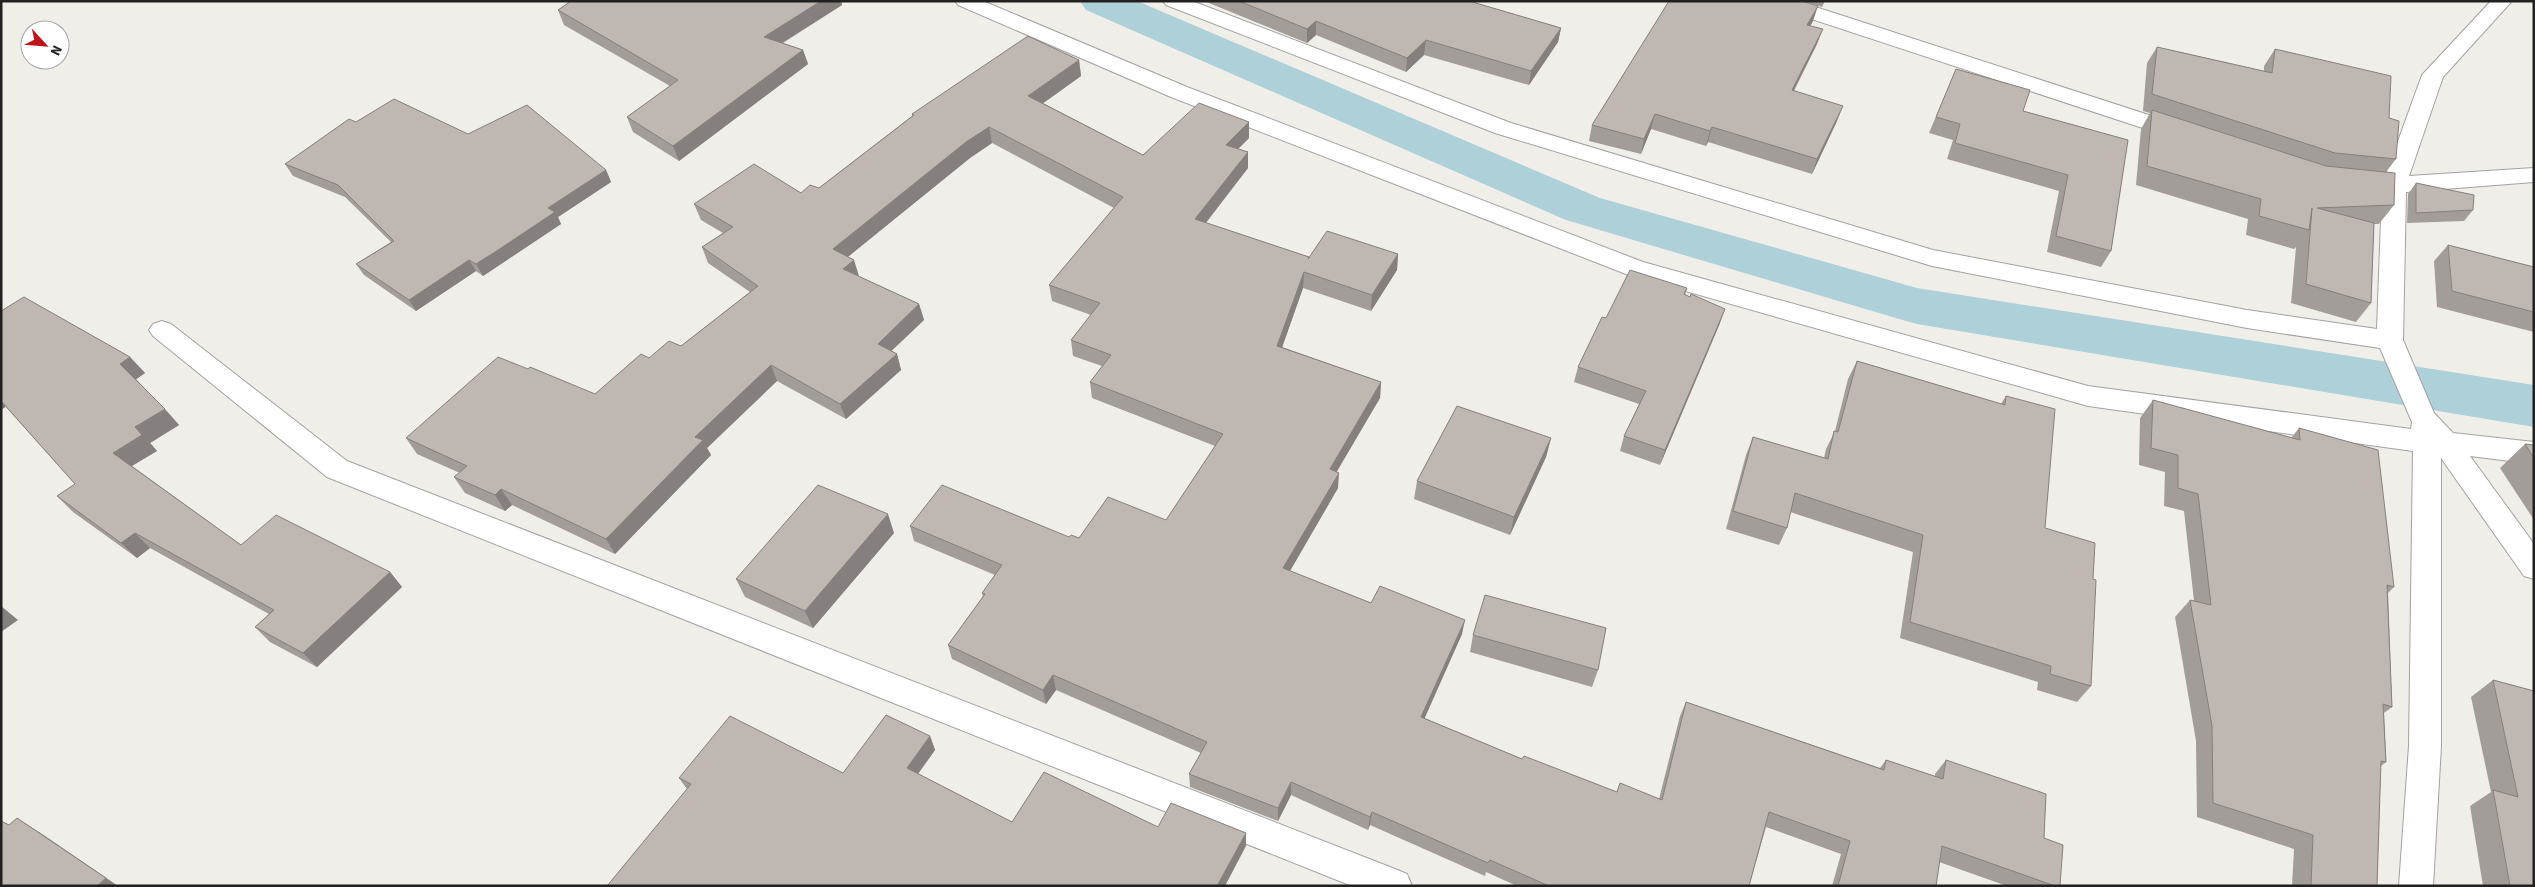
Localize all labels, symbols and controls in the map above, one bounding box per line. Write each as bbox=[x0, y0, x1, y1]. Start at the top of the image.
north arrow bbox=[20, 20, 70, 70]
text: N bbox=[45, 42, 67, 59]

